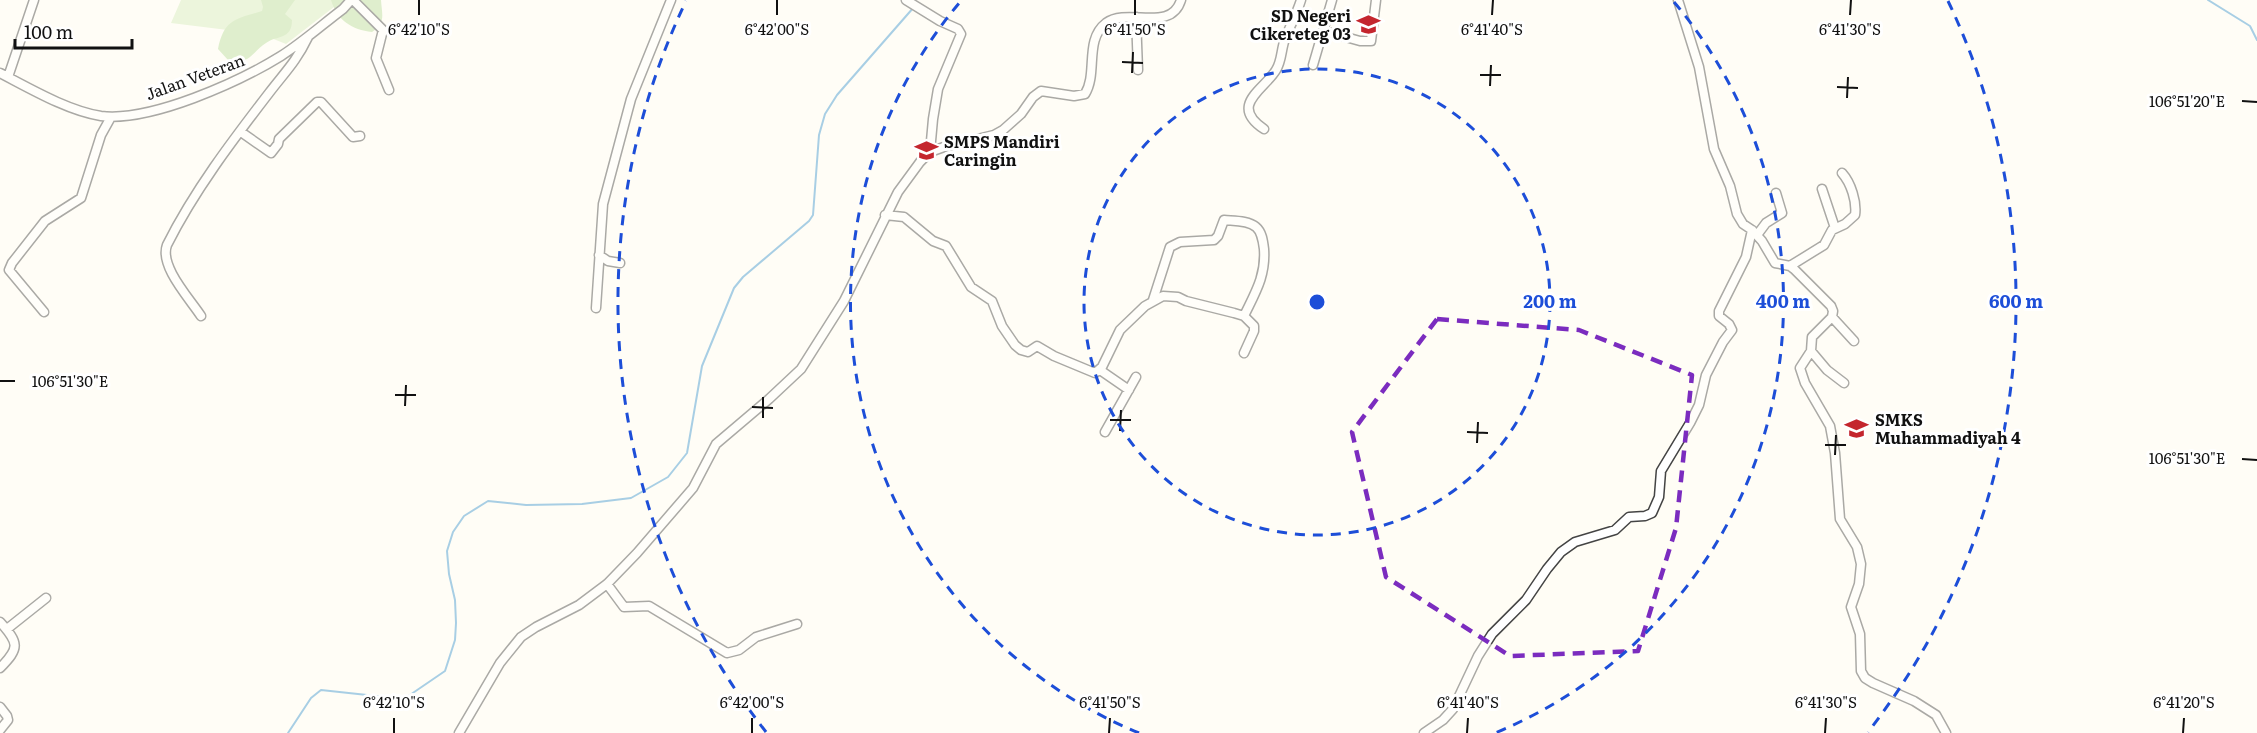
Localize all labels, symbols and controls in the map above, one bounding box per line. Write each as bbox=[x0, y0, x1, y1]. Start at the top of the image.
place label: SD Negeri Cikereteg 03 bbox=[1250, 3, 1351, 45]
scale bar bbox=[15, 12, 132, 50]
school or university icon: SD Negeri Cikereteg 03 bbox=[1356, 12, 1382, 38]
text: 6°42'10"S bbox=[388, 17, 450, 40]
text: 6°42'00"S bbox=[745, 17, 809, 40]
text: 6°41'50"S bbox=[1104, 17, 1166, 40]
text: 6°41'40"S bbox=[1461, 17, 1523, 40]
text: 6°41'30"S bbox=[1819, 17, 1881, 40]
text: 100 m bbox=[24, 18, 73, 45]
street label: Jalan Veteran bbox=[142, 47, 248, 105]
text: 106°51'20"E bbox=[2149, 89, 2225, 112]
place label: SMPS Mandiri Caringin bbox=[944, 129, 1060, 171]
school or university icon: SMPS Mandiri Caringin bbox=[913, 138, 939, 164]
text: 200 m bbox=[1523, 287, 1577, 314]
text: 400 m bbox=[1756, 287, 1810, 314]
text: 600 m bbox=[1989, 287, 2043, 314]
centre of rings bbox=[1307, 292, 1327, 312]
text: 106°51'30"E bbox=[32, 369, 108, 392]
place label: SMKS Muhammadiyah 4 bbox=[1875, 407, 2021, 449]
school or university icon: SMKS Muhammadiyah 4 bbox=[1844, 416, 1870, 442]
text: 106°51'30"E bbox=[2149, 446, 2225, 469]
text: 6°42'10"S bbox=[363, 690, 425, 713]
text: 6°42'00"S bbox=[720, 690, 784, 713]
text: 6°41'50"S bbox=[1079, 690, 1141, 713]
text: 6°41'40"S bbox=[1437, 690, 1499, 713]
text: 6°41'30"S bbox=[1795, 690, 1857, 713]
text: 6°41'20"S bbox=[2153, 690, 2215, 713]

